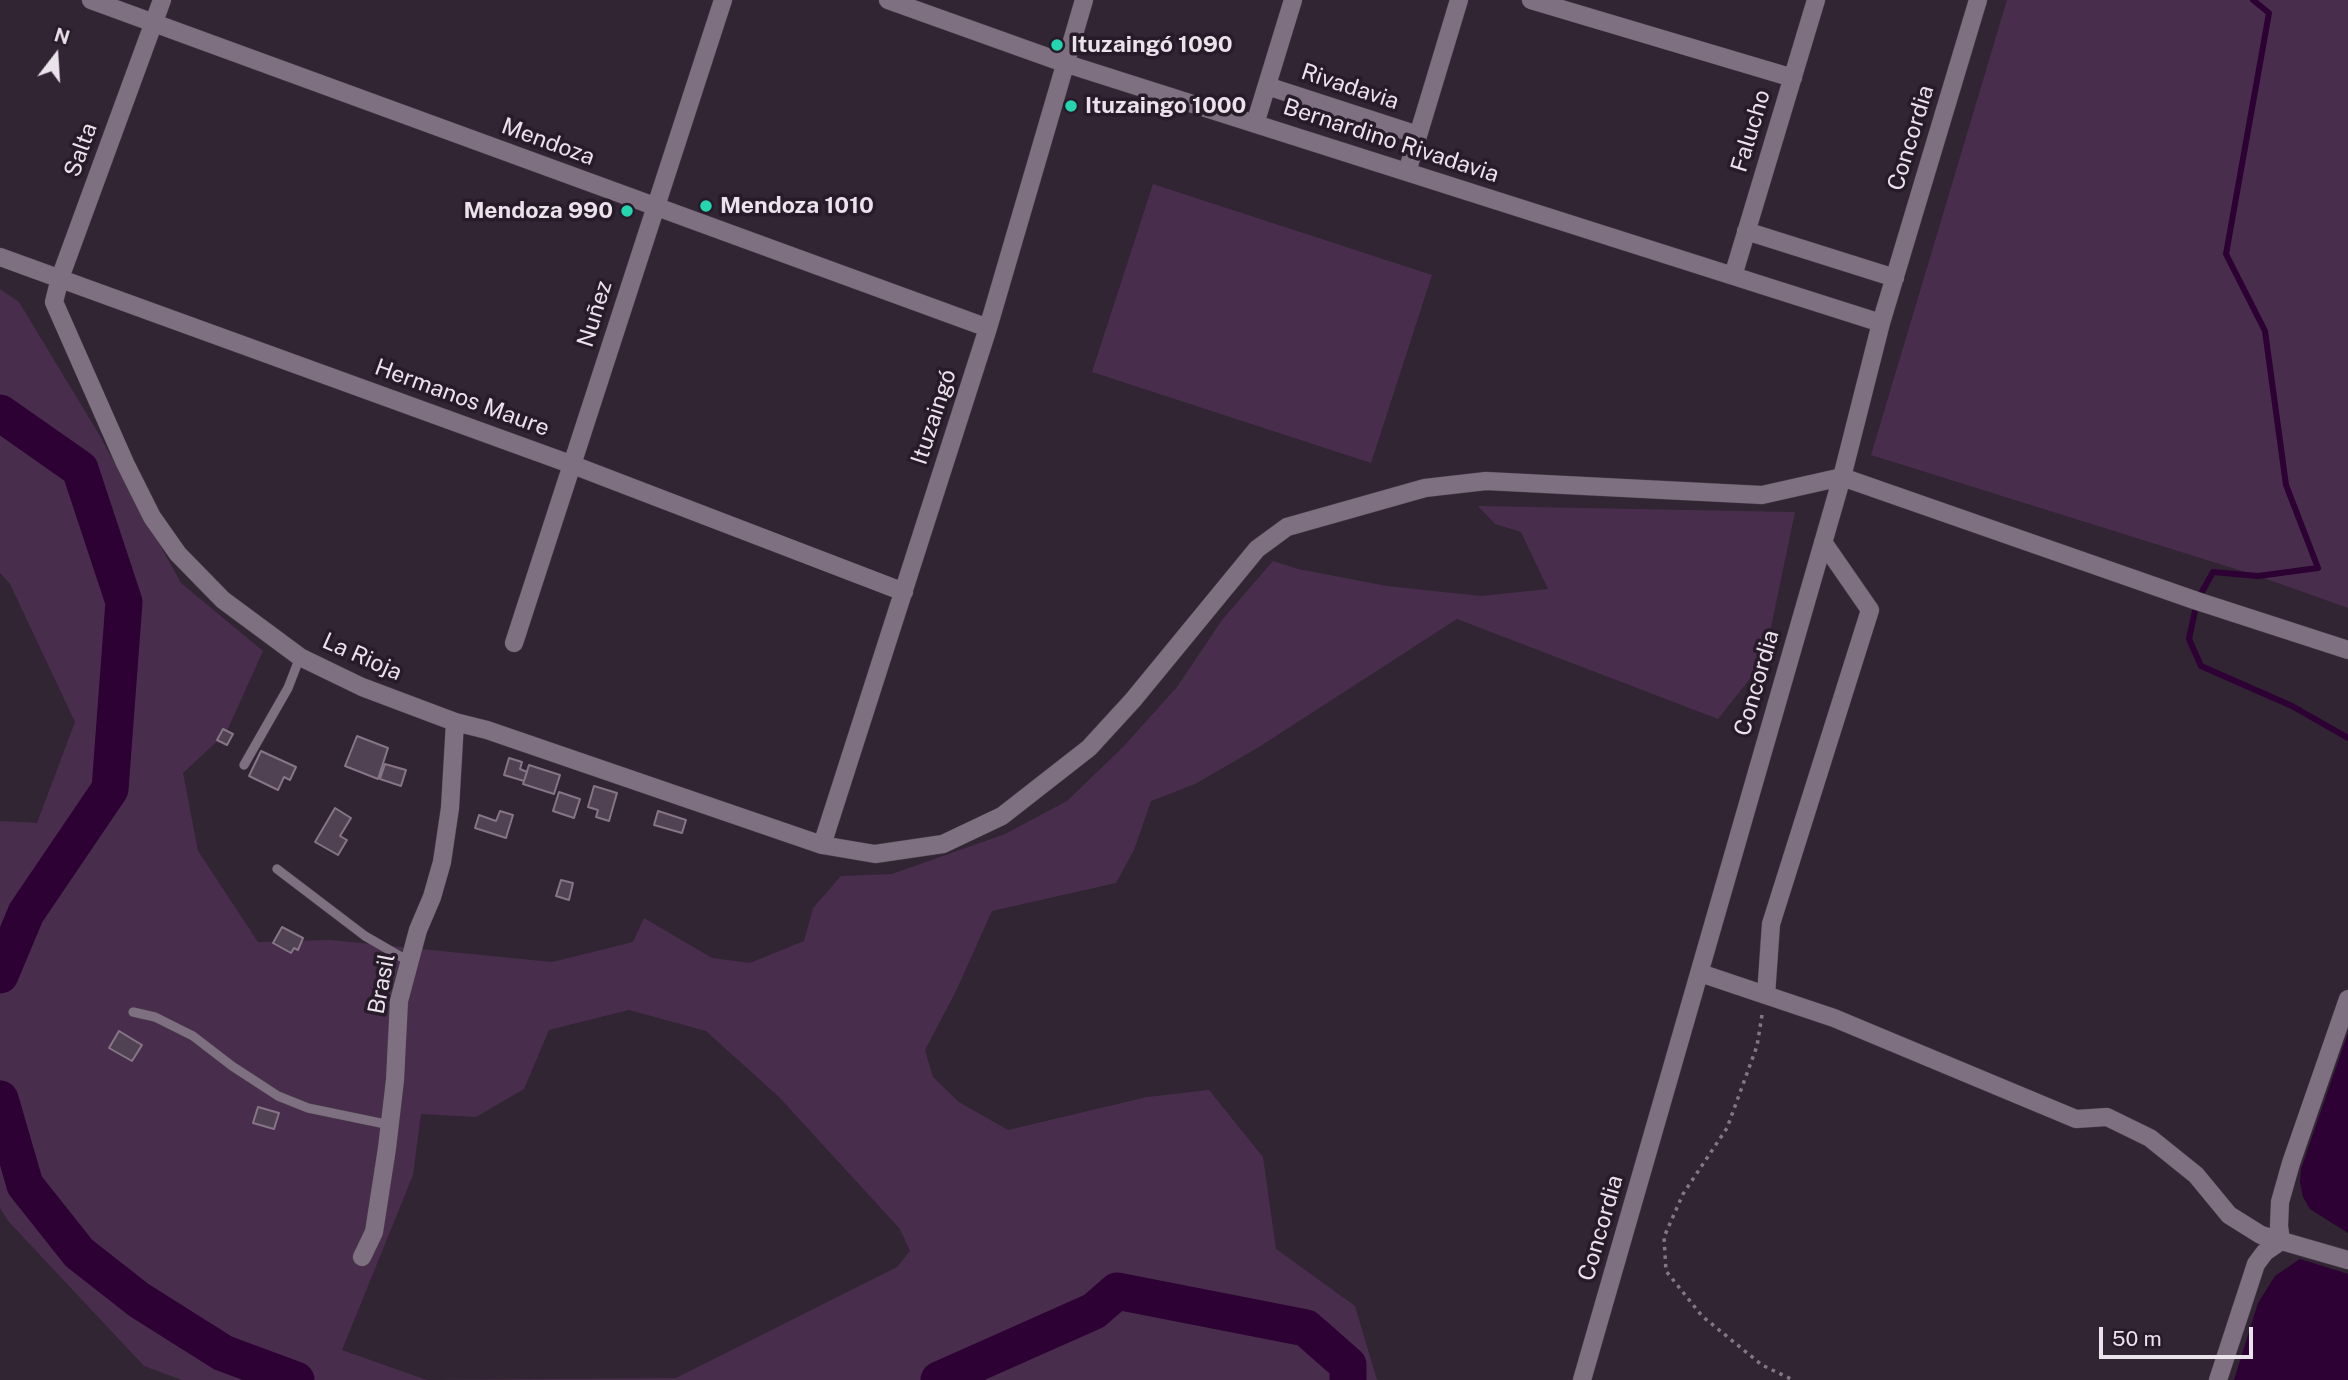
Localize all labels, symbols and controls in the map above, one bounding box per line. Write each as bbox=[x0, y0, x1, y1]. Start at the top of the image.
north arrow bbox=[21, 21, 91, 91]
text: N bbox=[52, 23, 72, 49]
place label: Ituzaingó 1090 bbox=[1071, 31, 1233, 59]
marker: Ituzaingó 1090 bbox=[1049, 37, 1065, 53]
street label: Rivadavia bbox=[1298, 58, 1402, 116]
street label: Concordia bbox=[1882, 82, 1940, 194]
street label: Falucho bbox=[1725, 86, 1777, 176]
place label: Ituzaingo 1000 bbox=[1085, 92, 1246, 120]
street label: Bernardino Rivadavia bbox=[1280, 93, 1502, 189]
marker: Ituzaingo 1000 bbox=[1063, 98, 1079, 114]
street label: Mendoza bbox=[498, 112, 598, 172]
street label: Salta bbox=[59, 119, 103, 181]
place label: Mendoza 1010 bbox=[720, 192, 874, 220]
place label: Mendoza 990 bbox=[464, 197, 613, 225]
marker: Mendoza 1010 bbox=[698, 198, 714, 214]
marker: Mendoza 990 bbox=[619, 203, 635, 219]
street label: Nuñez bbox=[572, 277, 618, 351]
street label: Hermanos Maure bbox=[371, 354, 553, 442]
street label: Ituzaingó bbox=[906, 366, 962, 468]
street label: La Rioja bbox=[318, 627, 406, 687]
street label: Concordia bbox=[1729, 627, 1785, 739]
street label: Brasil bbox=[363, 951, 401, 1017]
street label: Concordia bbox=[1573, 1172, 1629, 1284]
scale bar bbox=[2103, 1314, 2257, 1358]
text: 50 m bbox=[2112, 1326, 2162, 1351]

